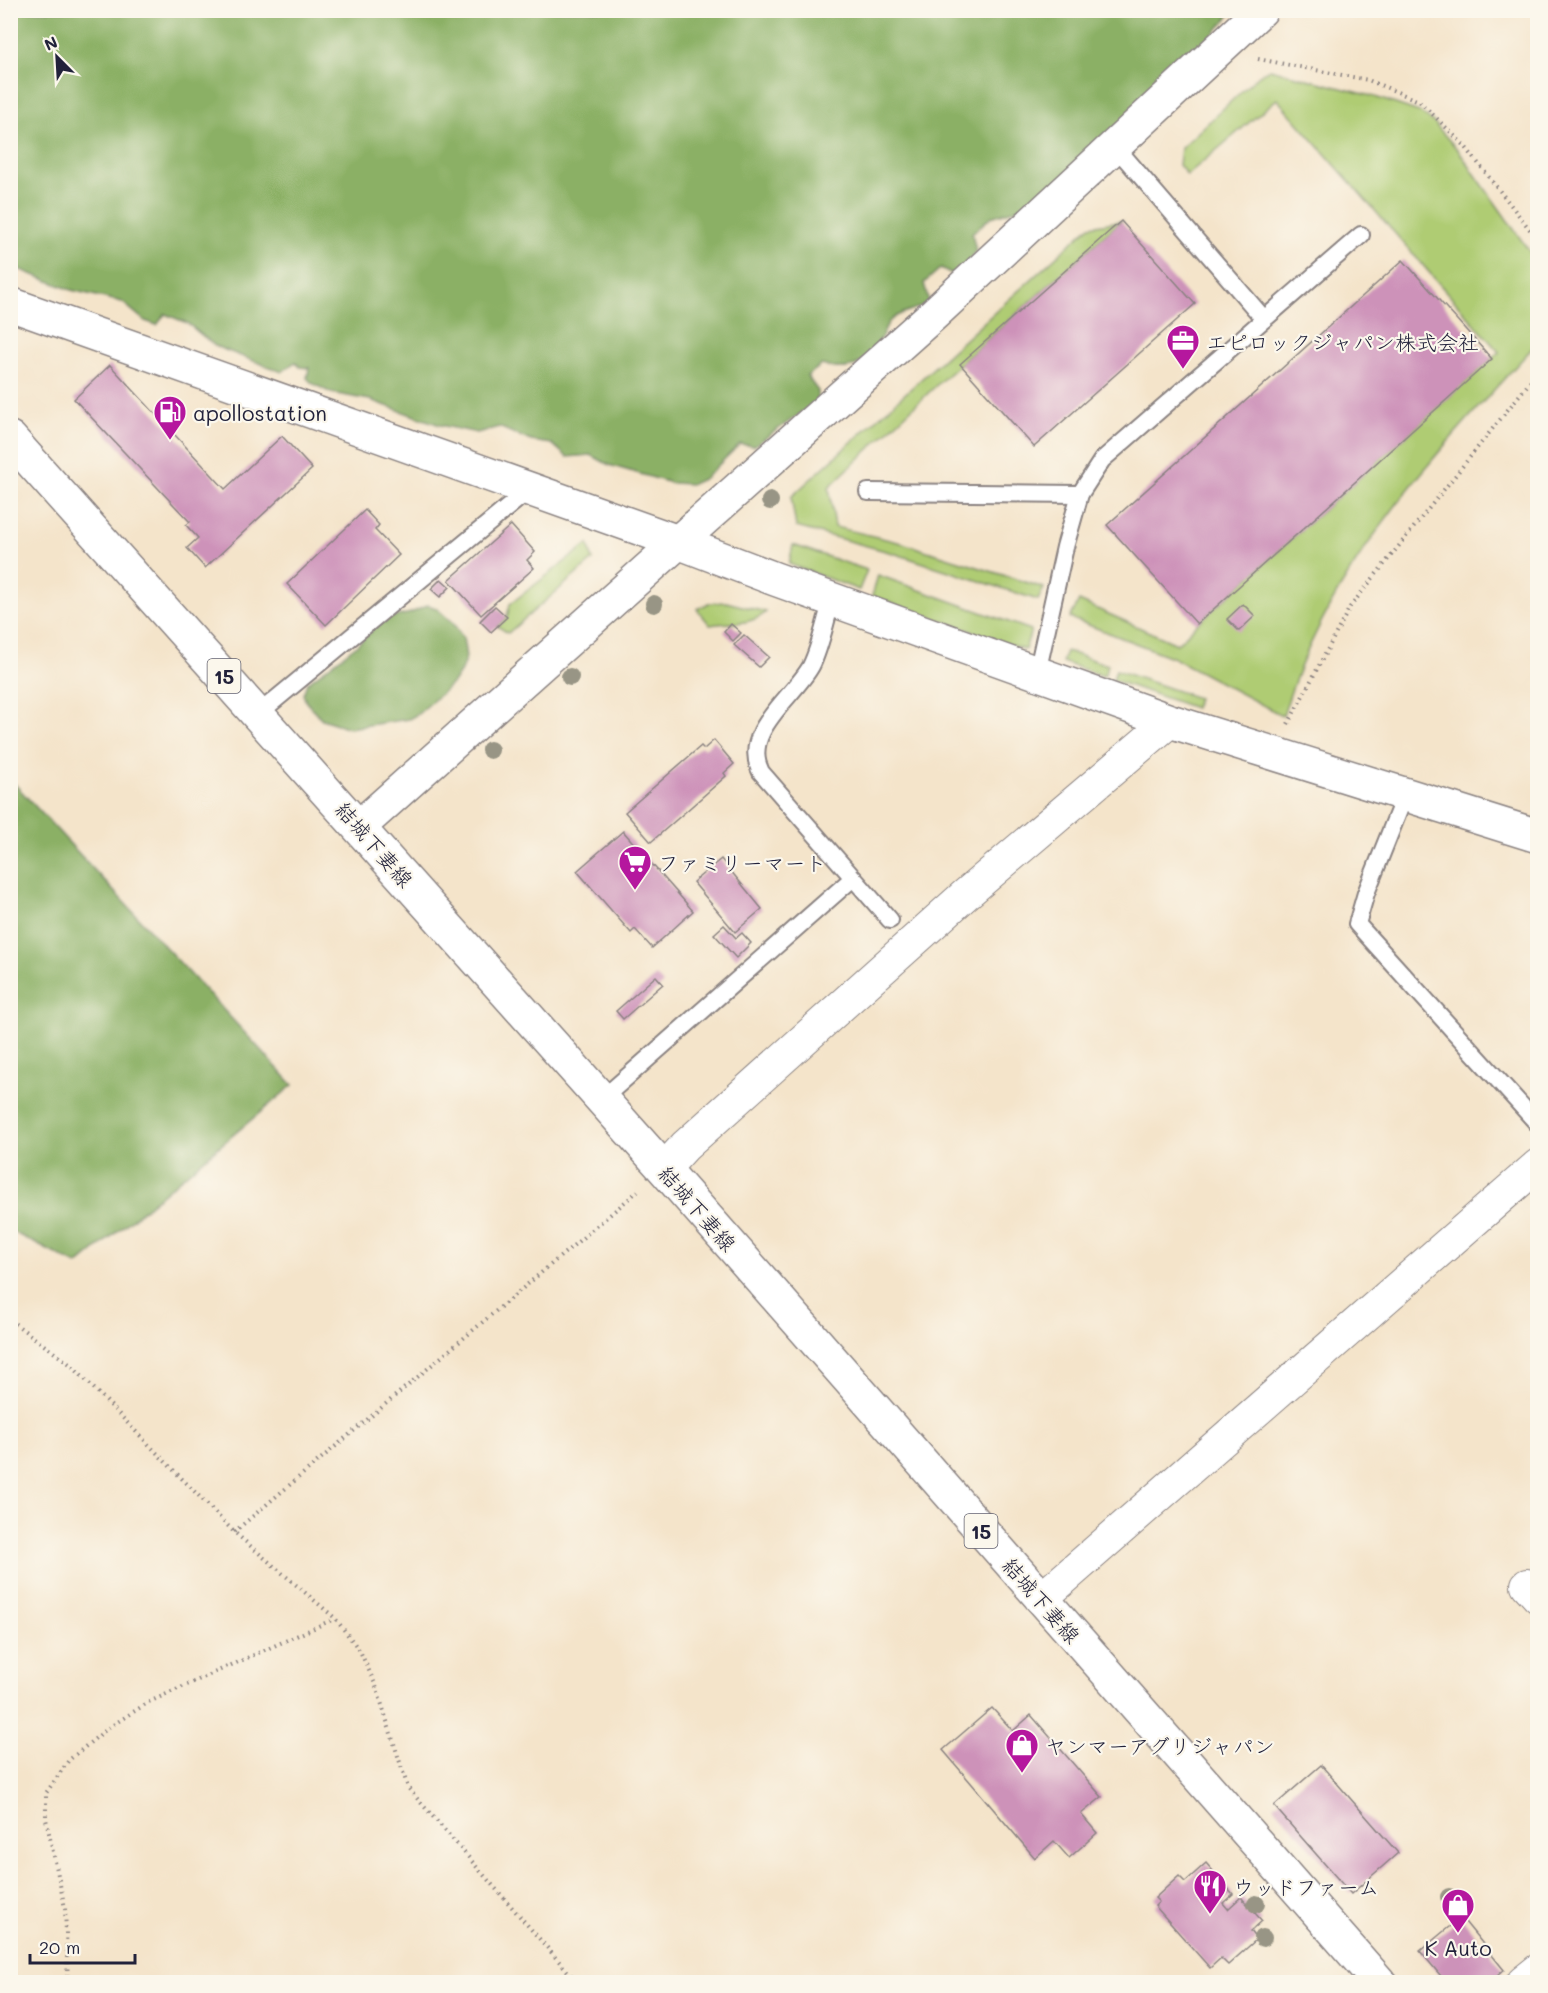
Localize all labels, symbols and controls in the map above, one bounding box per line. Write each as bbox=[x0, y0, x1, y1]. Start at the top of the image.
north arrow bbox=[27, 27, 87, 87]
text: N bbox=[41, 31, 61, 55]
office icon: エピロックジャパン株式会社 bbox=[1165, 323, 1201, 370]
place label: エピロックジャパン株式会社 bbox=[1206, 328, 1479, 355]
fuel station icon: apollostation bbox=[152, 394, 188, 441]
place label: apollostation bbox=[193, 399, 327, 426]
road number: 15 bbox=[208, 659, 240, 693]
street label: 結城下妻線 bbox=[330, 796, 420, 892]
supermarket icon: ファミリーマート bbox=[617, 844, 653, 891]
place label: ファミリーマート bbox=[658, 849, 826, 876]
street label: 結城下妻線 bbox=[653, 1160, 743, 1256]
road number: 15 bbox=[964, 1514, 998, 1548]
street label: 結城下妻線 bbox=[997, 1552, 1087, 1648]
shop icon: ヤンマーアグリジャパン bbox=[1004, 1727, 1040, 1774]
place label: ヤンマーアグリジャパン bbox=[1045, 1732, 1275, 1759]
restaurant icon: ウッドファーム bbox=[1192, 1868, 1228, 1915]
place label: ウッドファーム bbox=[1233, 1873, 1379, 1900]
shop icon: K Auto bbox=[1440, 1887, 1476, 1934]
scale bar bbox=[30, 1927, 135, 1965]
place label: K Auto bbox=[1424, 1934, 1492, 1961]
text: 20 m bbox=[39, 1935, 80, 1959]

